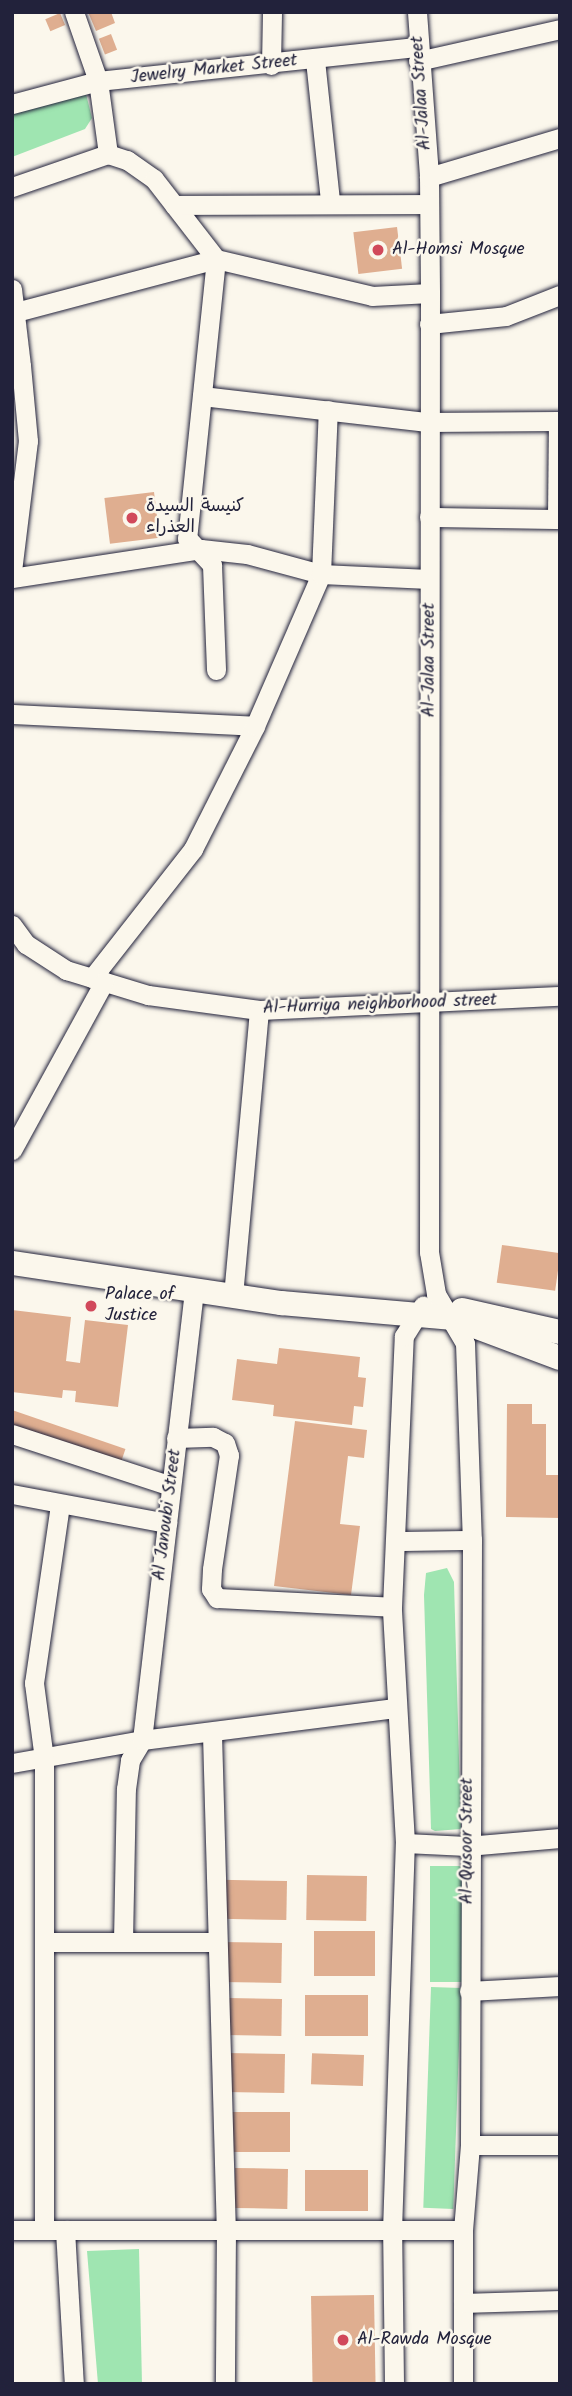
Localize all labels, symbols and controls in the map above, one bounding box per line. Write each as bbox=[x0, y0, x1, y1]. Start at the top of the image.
street label: Al-Jalaa Street bbox=[407, 35, 437, 151]
street label: Jewelry Market Street bbox=[129, 50, 299, 90]
place label: Al-Homsi Mosque bbox=[392, 239, 525, 261]
marker: Al-Homsi Mosque bbox=[370, 242, 386, 258]
place label: كنيسة السيدة العذراء bbox=[146, 497, 244, 540]
marker: كنيسة السيدة العذراء bbox=[124, 510, 140, 526]
street label: Al-Jalaa Street bbox=[419, 603, 441, 717]
street label: Al-Hurriya neighborhood street bbox=[263, 990, 497, 1020]
place label: Palace of Justice bbox=[105, 1285, 174, 1328]
marker: Palace of Justice bbox=[83, 1298, 99, 1314]
street label: Al Janoubi Street bbox=[149, 1448, 187, 1582]
street label: Al-Qusoor Street bbox=[457, 1778, 479, 1904]
place label: Al-Rawda Mosque bbox=[357, 2329, 492, 2351]
marker: Al-Rawda Mosque bbox=[335, 2332, 351, 2348]

